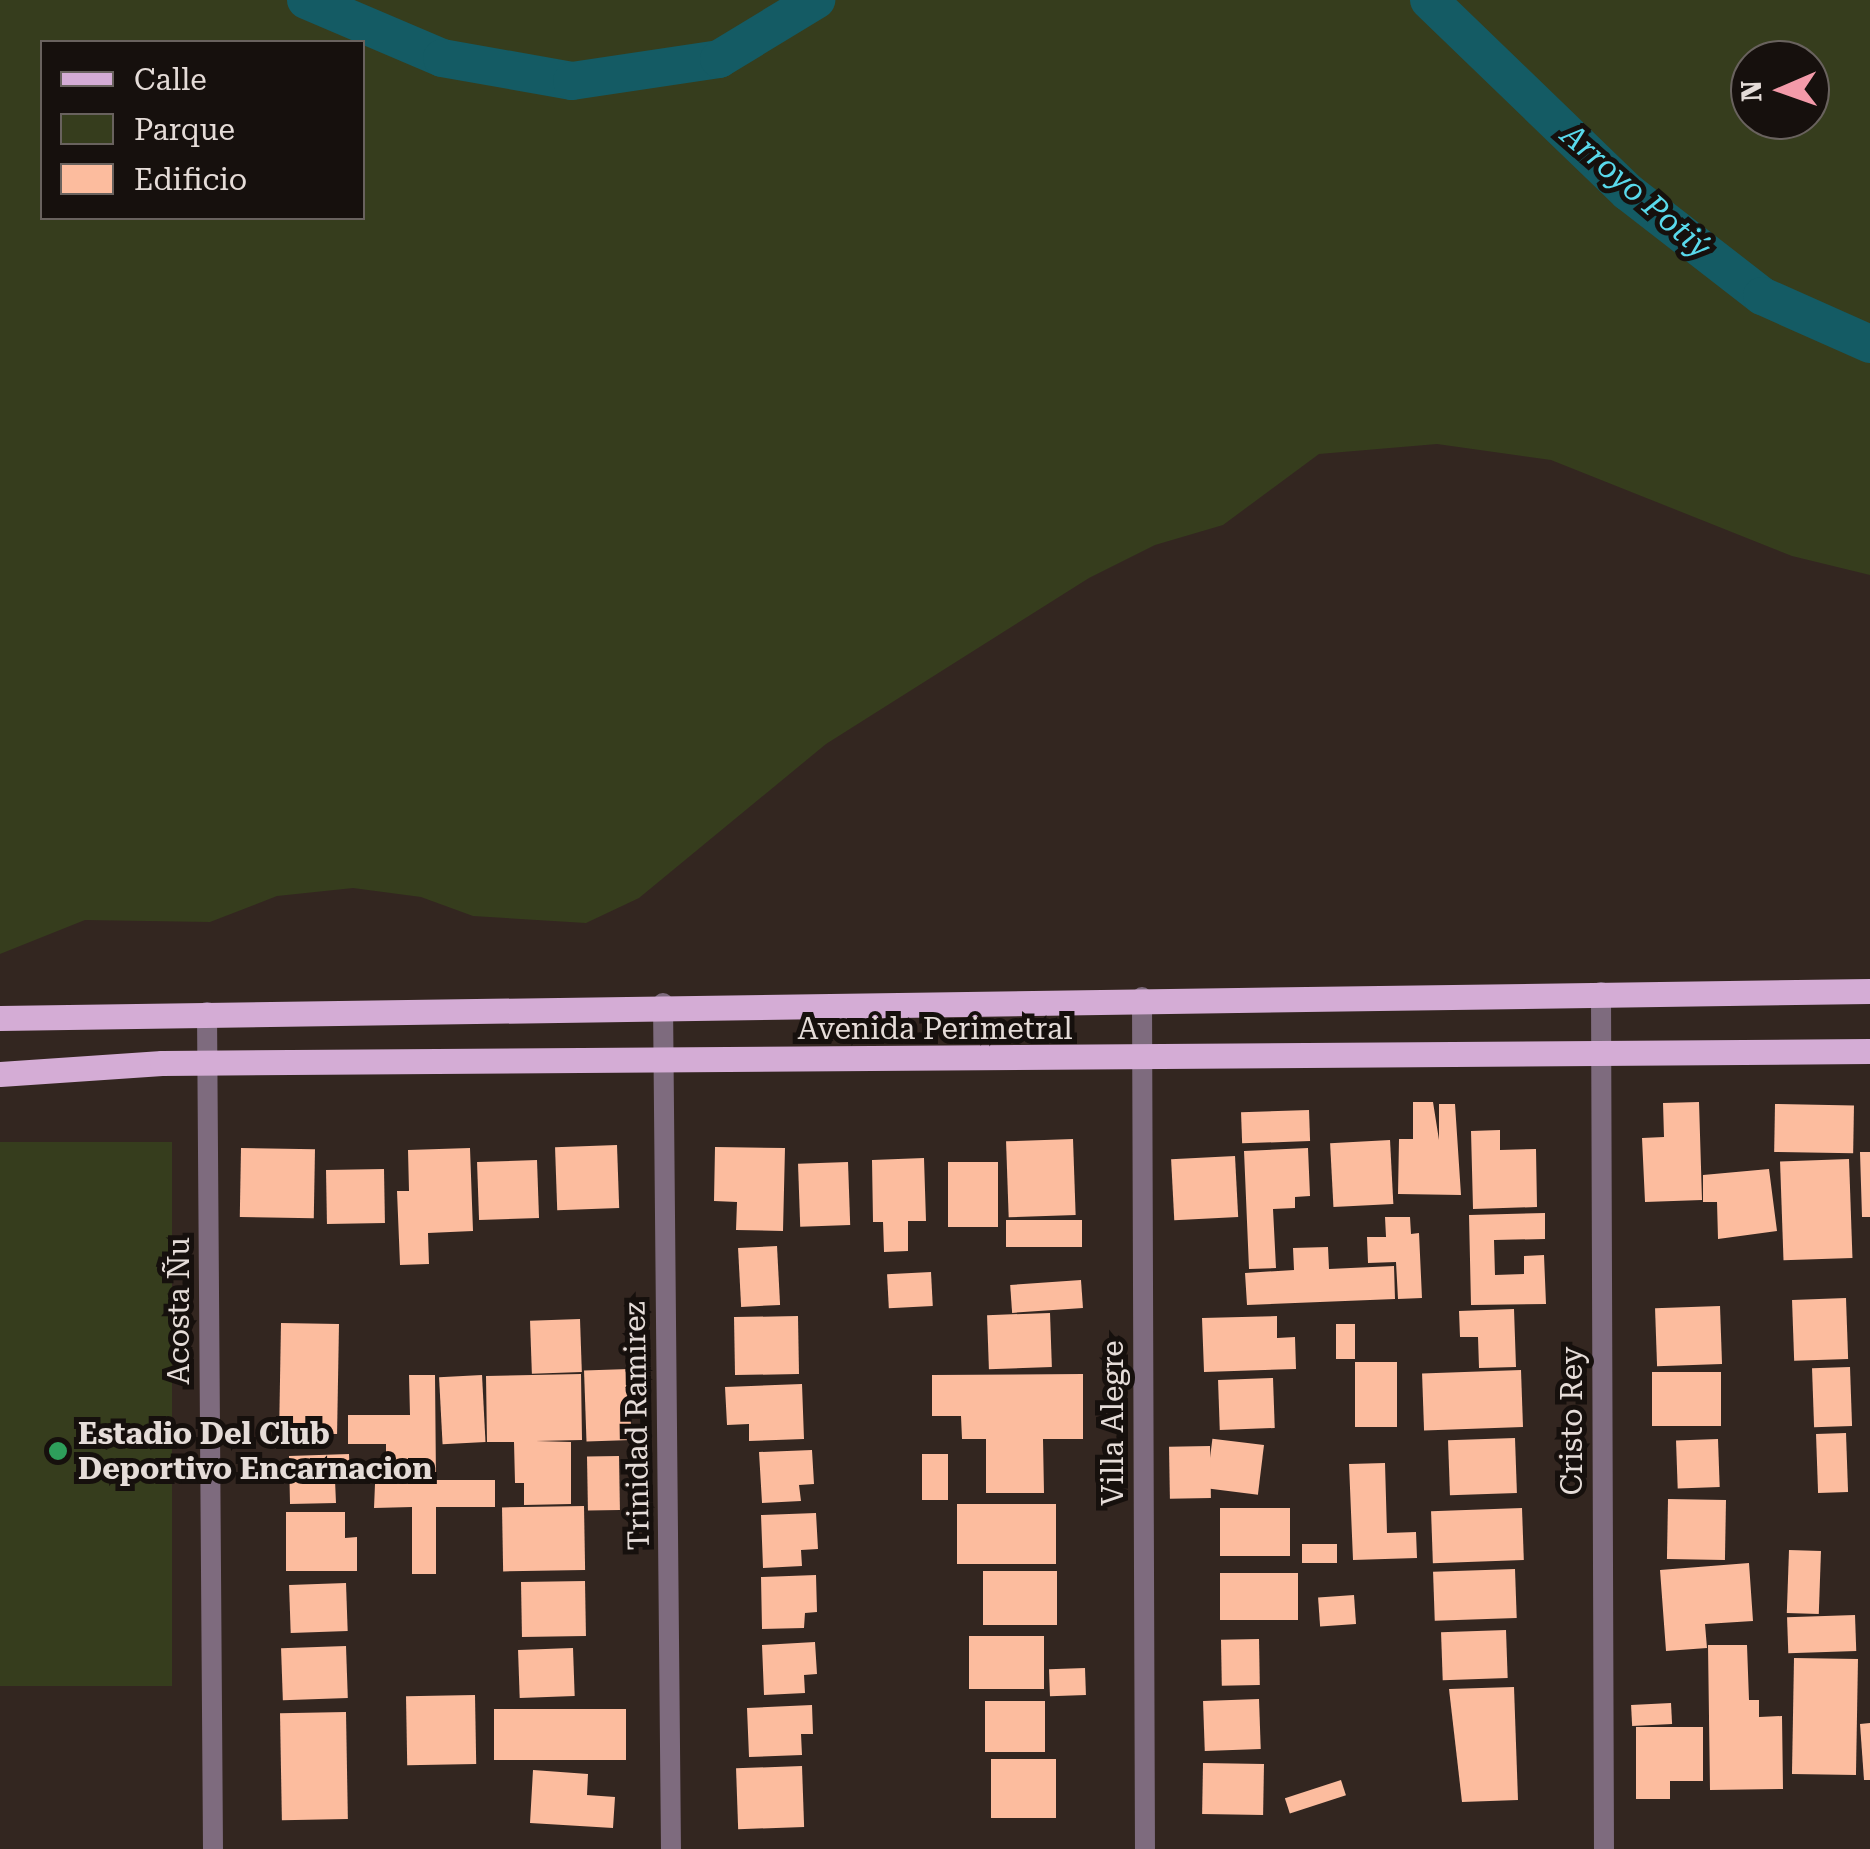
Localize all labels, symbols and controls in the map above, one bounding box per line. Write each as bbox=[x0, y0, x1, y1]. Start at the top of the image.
legend bbox=[40, 40, 365, 220]
north arrow bbox=[1730, 40, 1830, 140]
text: Calle bbox=[134, 62, 207, 97]
text: N bbox=[1735, 80, 1768, 102]
text: Parque bbox=[134, 112, 235, 147]
water label: Arroyo Poti´y bbox=[1553, 116, 1719, 266]
text: Edificio bbox=[134, 162, 247, 197]
street label: Avenida Perimetral bbox=[798, 1011, 1072, 1047]
street label: Acosta Ñu bbox=[161, 1237, 197, 1385]
street label: Trinidad Ramirez bbox=[617, 1301, 657, 1551]
street label: Villa Alegre bbox=[1095, 1340, 1131, 1506]
street label: Cristo Rey bbox=[1554, 1346, 1590, 1496]
place label: Estadio Del Club Deportivo Encarnacion bbox=[78, 1416, 432, 1486]
marker: Estadio Del Club Deportivo Encarnacion bbox=[47, 1440, 69, 1462]

